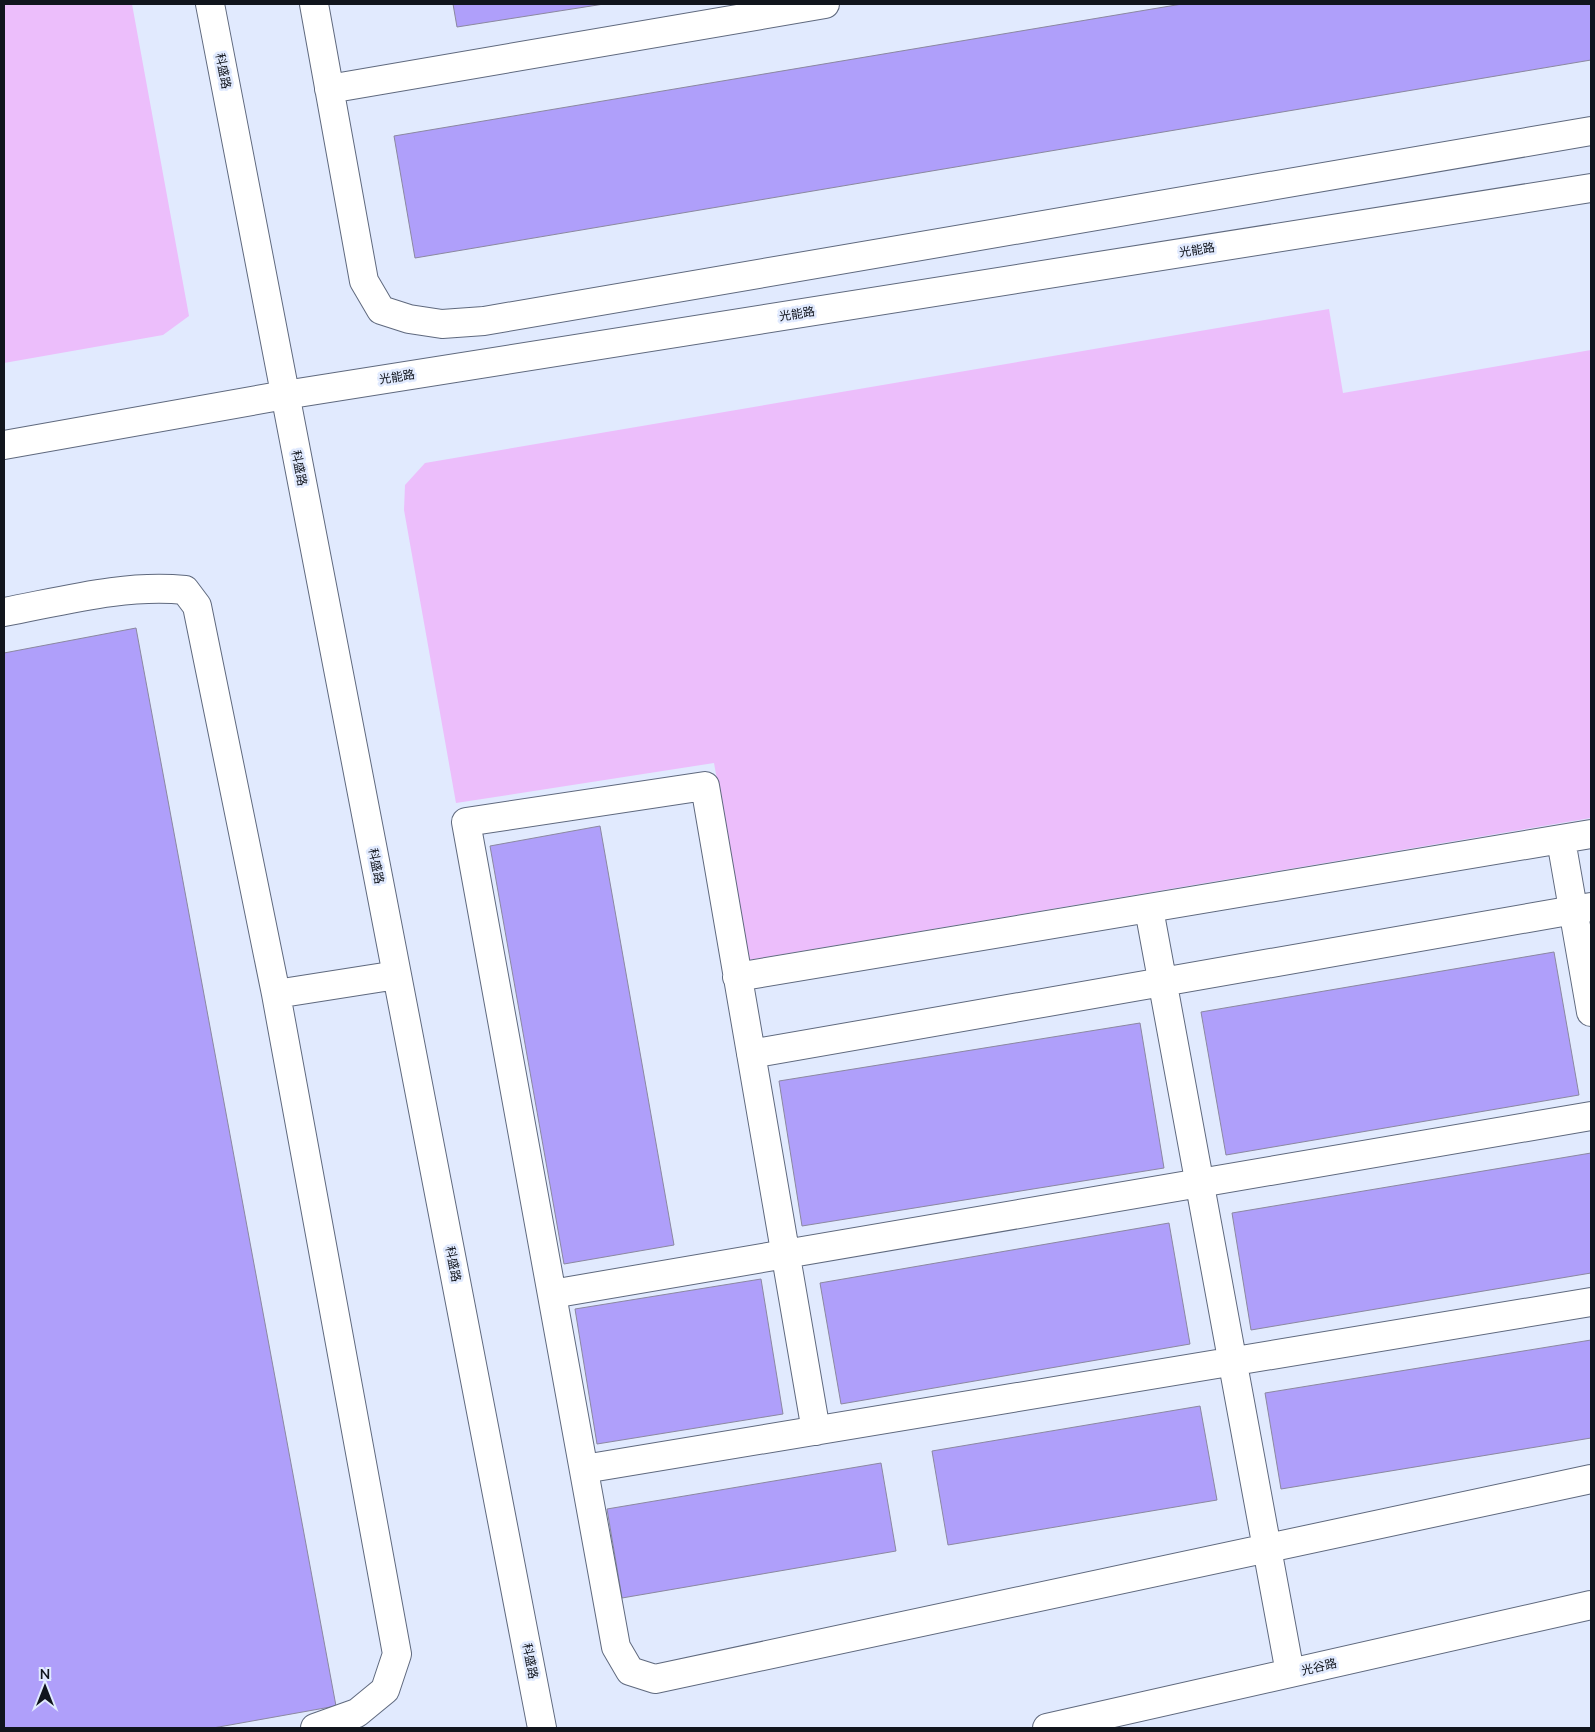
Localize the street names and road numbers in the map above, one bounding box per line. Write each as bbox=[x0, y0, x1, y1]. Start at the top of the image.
street label: 科盛路 bbox=[212, 52, 234, 90]
street label: 光能路 bbox=[1178, 239, 1216, 261]
street label: 光能路 bbox=[778, 303, 816, 325]
street label: 光能路 bbox=[378, 366, 416, 388]
street label: 科盛路 bbox=[288, 449, 310, 487]
street label: 科盛路 bbox=[365, 847, 387, 885]
street label: 科盛路 bbox=[442, 1245, 464, 1283]
street label: 科盛路 bbox=[519, 1642, 541, 1680]
street label: 光谷路 bbox=[1300, 1655, 1338, 1679]

